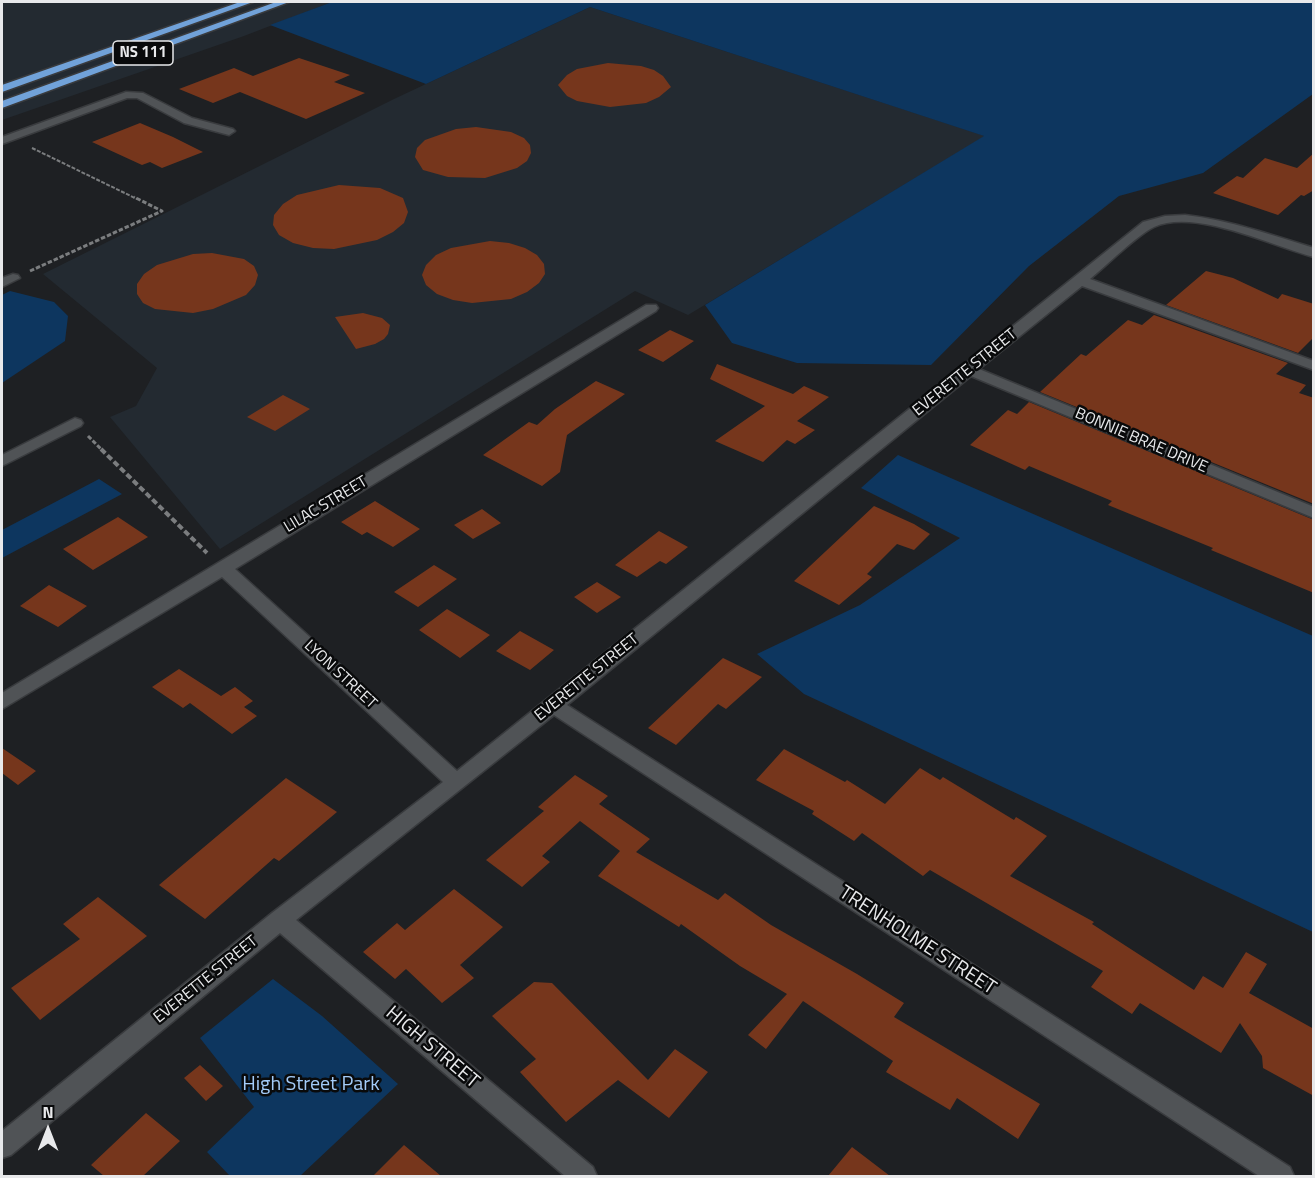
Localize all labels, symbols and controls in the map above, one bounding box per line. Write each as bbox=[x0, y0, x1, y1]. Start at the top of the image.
road number: NS 111 bbox=[113, 41, 173, 65]
street label: EVERETTE STREET bbox=[909, 325, 1021, 421]
street label: BONNIE BRAE DRIVE bbox=[1072, 404, 1210, 478]
street label: LILAC STREET bbox=[281, 473, 371, 537]
street label: EVERETTE STREET bbox=[531, 630, 643, 726]
street label: LYON STREET bbox=[300, 636, 380, 714]
street label: TRENHOLME STREET bbox=[834, 881, 1000, 1001]
street label: EVERETTE STREET bbox=[150, 932, 262, 1028]
street label: HIGH STREET bbox=[380, 1002, 484, 1094]
park label: High Street Park bbox=[242, 1073, 380, 1097]
north arrow bbox=[18, 1100, 78, 1160]
text: N bbox=[42, 1100, 54, 1124]

